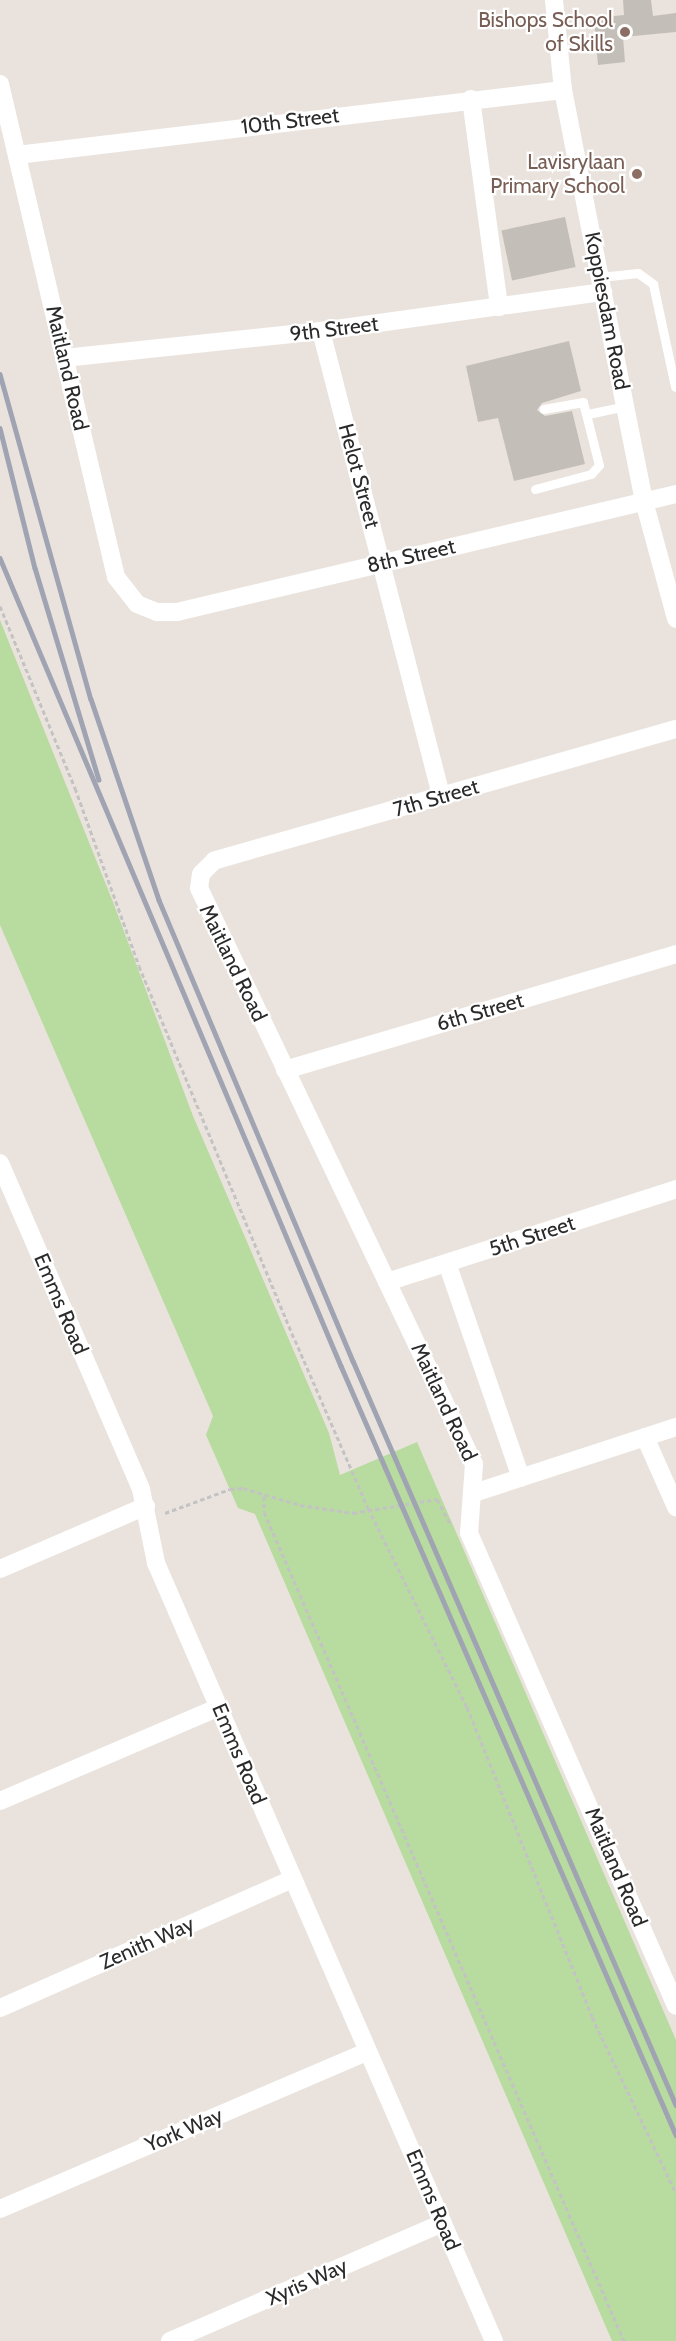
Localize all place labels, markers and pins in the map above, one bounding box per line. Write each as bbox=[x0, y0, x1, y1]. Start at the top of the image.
place label: Bishops School of Skills bbox=[478, 7, 613, 57]
marker: Bishops School of Skills bbox=[618, 25, 632, 39]
place label: Lavisrylaan Primary School bbox=[490, 149, 625, 199]
marker: Lavisrylaan Primary School bbox=[630, 167, 644, 181]

